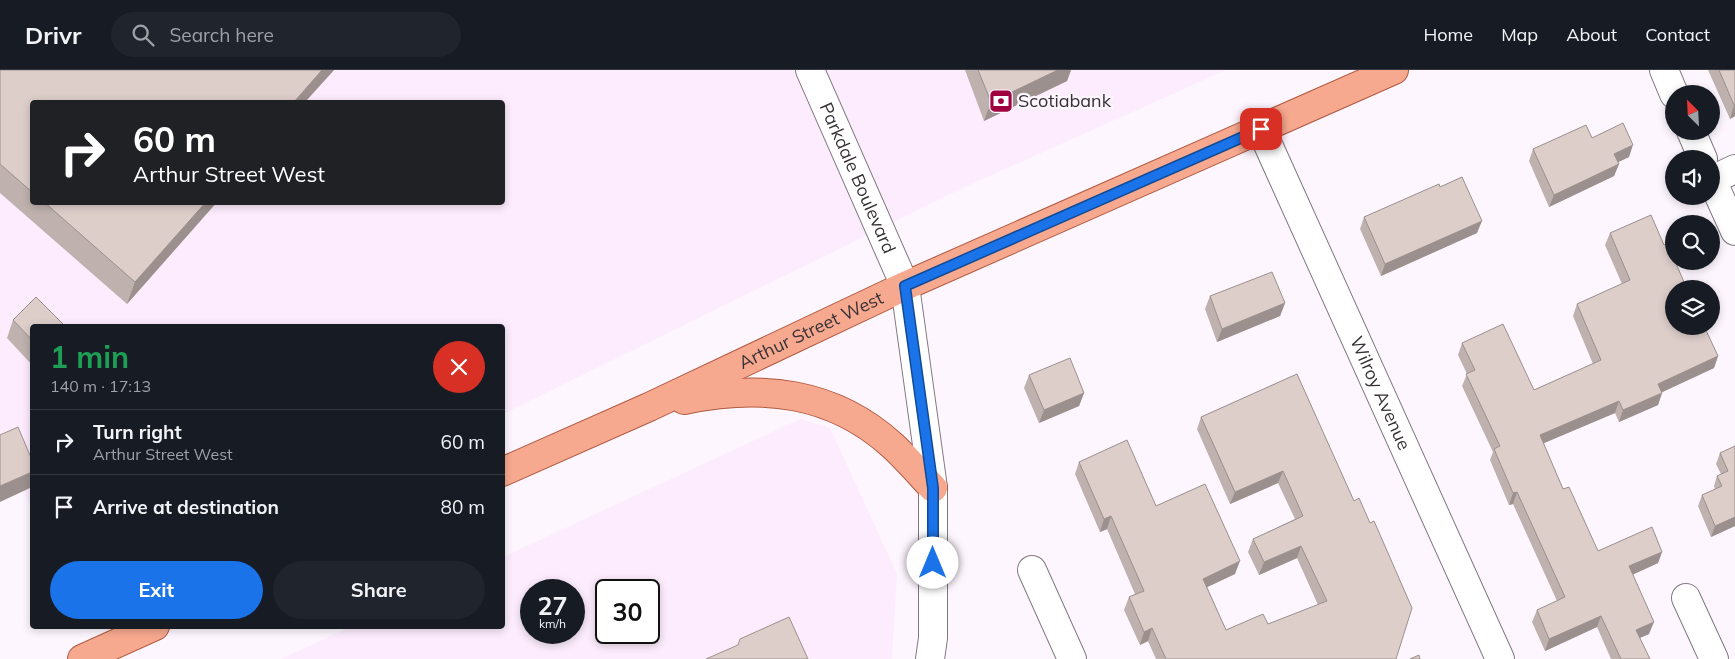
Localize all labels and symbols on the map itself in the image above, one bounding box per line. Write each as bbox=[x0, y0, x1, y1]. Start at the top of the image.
north arrow bbox=[1665, 85, 1720, 140]
bank icon: Scotiabank bbox=[988, 88, 1014, 114]
place label: Scotiabank bbox=[1018, 89, 1112, 112]
street label: Parkdale Boulevard bbox=[815, 99, 901, 257]
pin bbox=[1240, 108, 1282, 150]
street label: Arthur Street West bbox=[735, 286, 887, 374]
street label: Wilroy Avenue bbox=[1345, 333, 1416, 454]
position arrow bbox=[906, 536, 958, 588]
speed limit sign: 30 bbox=[595, 579, 660, 644]

